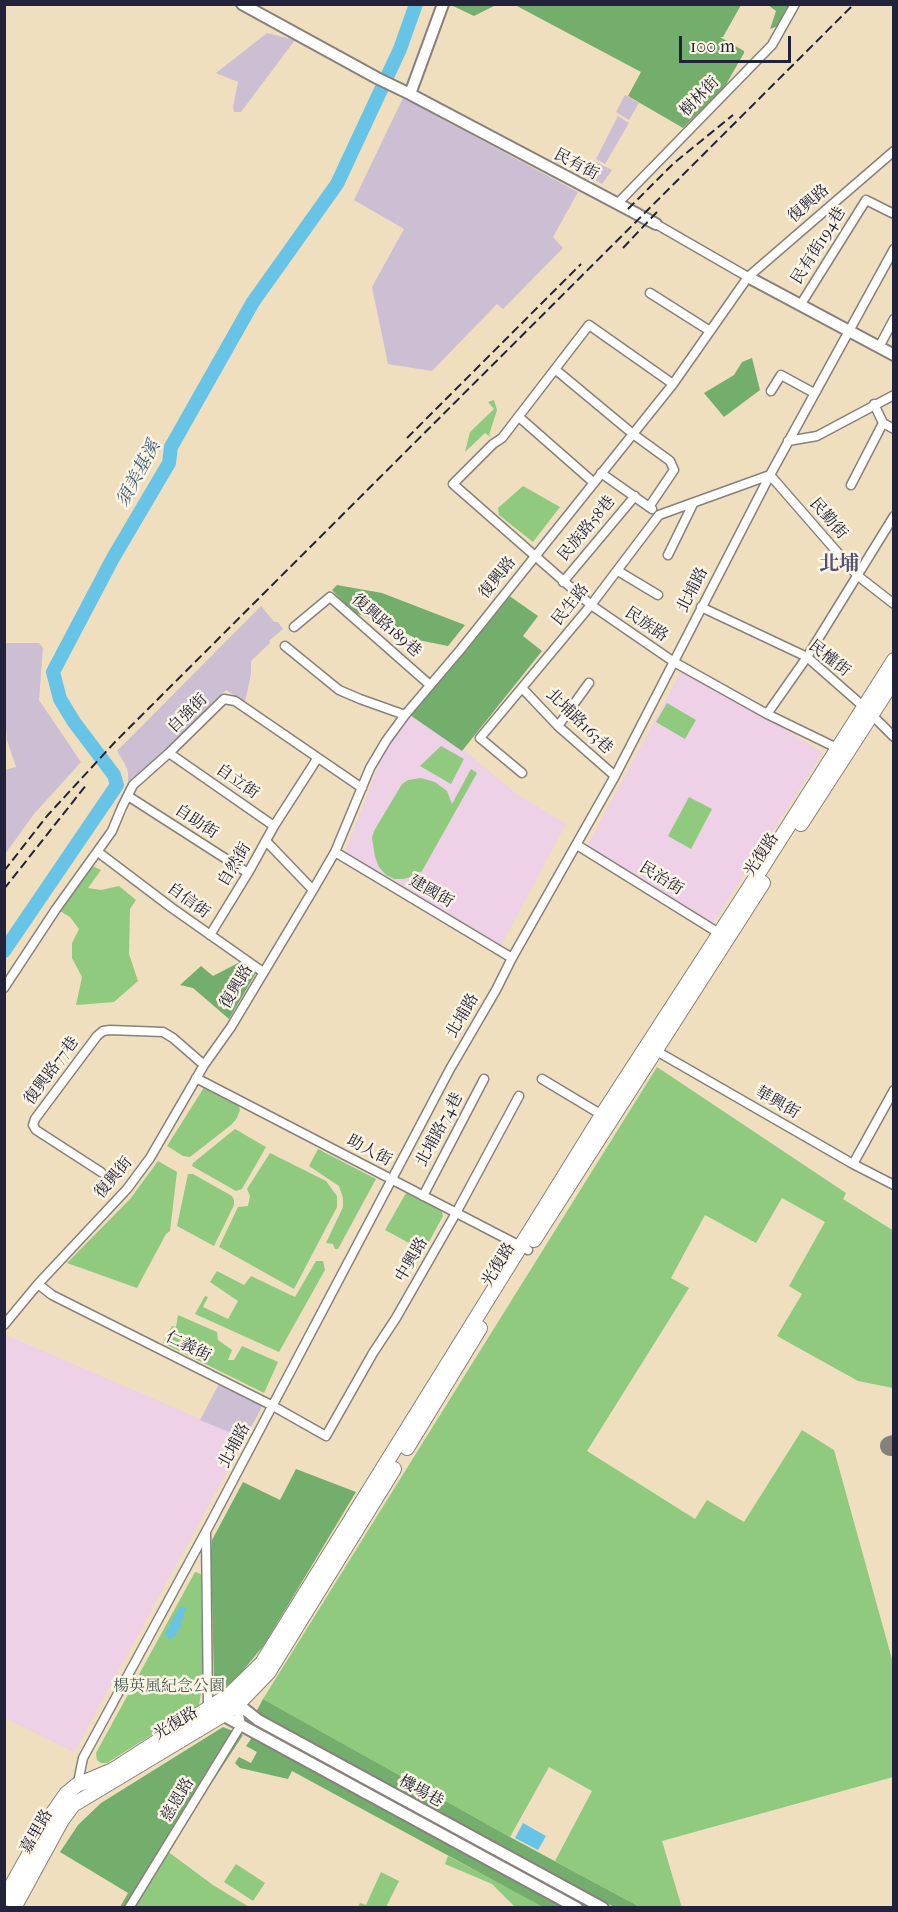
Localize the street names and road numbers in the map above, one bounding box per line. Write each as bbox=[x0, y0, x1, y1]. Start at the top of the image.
street label: 樹林街 bbox=[676, 73, 724, 121]
street label: 民有街 bbox=[550, 145, 602, 185]
street label: 復興路 bbox=[785, 181, 833, 227]
street label: 民有街194巷 bbox=[788, 204, 850, 288]
street label: 民族路58巷 bbox=[554, 493, 620, 565]
street label: 民勤街 bbox=[805, 495, 851, 543]
street label: 復興路 bbox=[475, 553, 521, 603]
street label: 北埔路 bbox=[674, 564, 712, 616]
street label: 民生路 bbox=[548, 580, 594, 630]
street label: 復興路189巷 bbox=[347, 590, 425, 662]
street label: 民族路 bbox=[621, 604, 671, 646]
street label: 民權街 bbox=[804, 637, 854, 681]
street label: 北埔路163巷 bbox=[542, 686, 616, 758]
street label: 自強街 bbox=[164, 690, 212, 738]
street label: 自立街 bbox=[212, 760, 262, 804]
street label: 自助街 bbox=[171, 801, 221, 843]
street label: 光復路 bbox=[741, 830, 783, 880]
street label: 自然街 bbox=[214, 839, 256, 891]
street label: 民治街 bbox=[636, 858, 686, 900]
street label: 建國街 bbox=[405, 872, 457, 912]
street label: 自信街 bbox=[163, 879, 213, 923]
street label: 復興路 bbox=[216, 961, 258, 1013]
street label: 北埔路 bbox=[443, 990, 483, 1042]
street label: 復興路77巷 bbox=[21, 1033, 83, 1109]
street label: 華興街 bbox=[751, 1083, 803, 1123]
street label: 北埔路74巷 bbox=[413, 1090, 467, 1170]
street label: 助人街 bbox=[343, 1131, 395, 1171]
street label: 復興街 bbox=[91, 1153, 137, 1203]
street label: 中興路 bbox=[392, 1234, 432, 1286]
street label: 光復路 bbox=[478, 1240, 520, 1290]
street label: 仁義街 bbox=[162, 1328, 214, 1366]
street label: 北埔路 bbox=[215, 1420, 255, 1472]
street label: 光復路 bbox=[150, 1703, 202, 1745]
street label: 機場巷 bbox=[395, 1772, 447, 1812]
street label: 慈恩路 bbox=[157, 1774, 199, 1826]
street label: 嘉里路 bbox=[17, 1806, 57, 1858]

